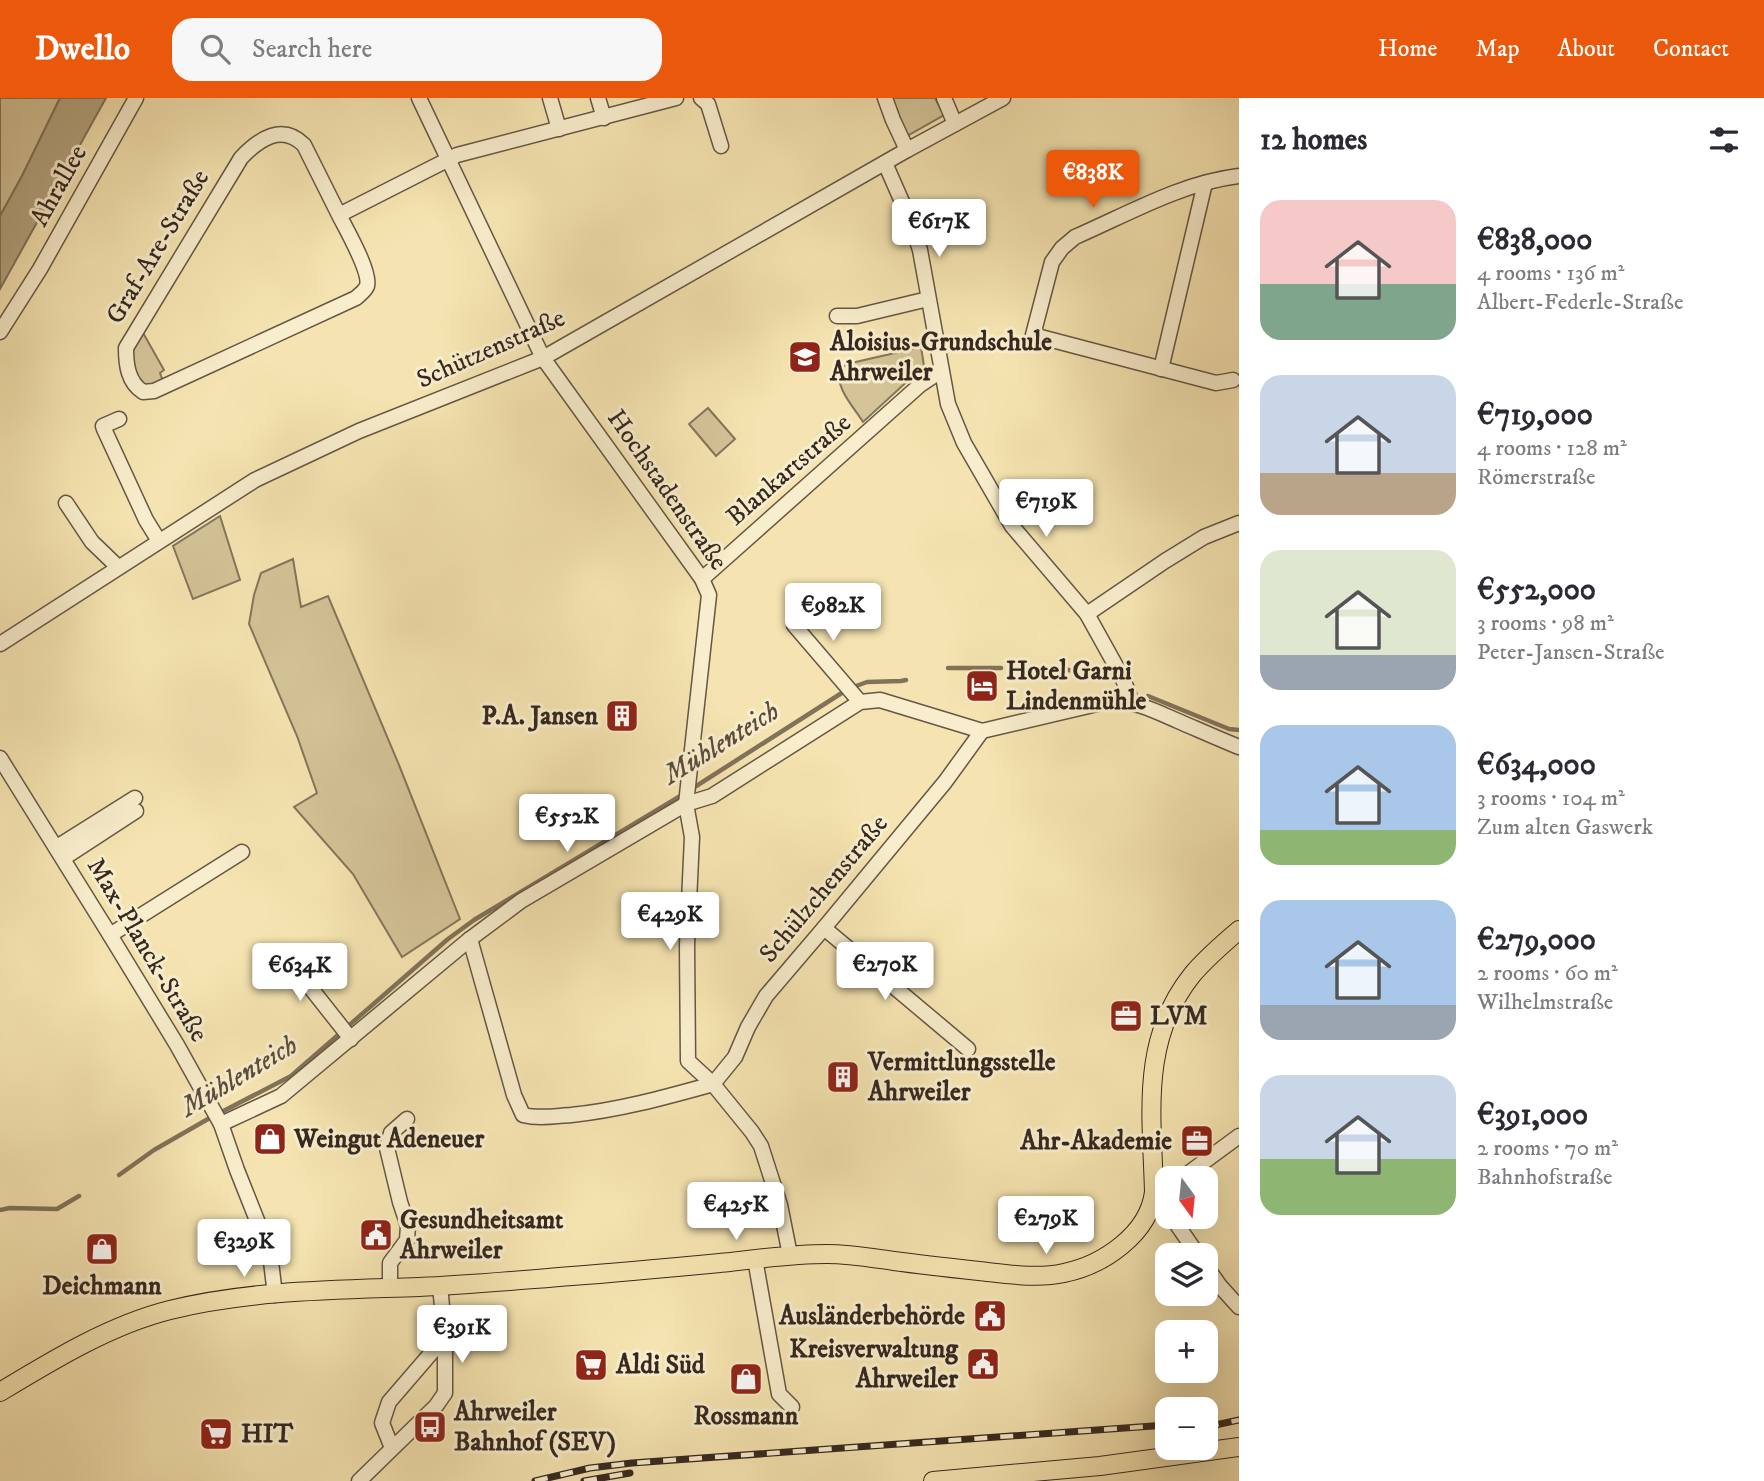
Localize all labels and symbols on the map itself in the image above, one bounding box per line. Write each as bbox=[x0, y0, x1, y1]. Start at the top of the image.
street label: Ahrallee bbox=[23, 140, 95, 232]
pin: €838K bbox=[1044, 150, 1142, 210]
street label: Graf-Are-Straße bbox=[99, 164, 217, 330]
pin: €617K bbox=[890, 200, 988, 259]
street label: Schützenstraße bbox=[412, 302, 570, 396]
place label: Aloisius-Grundschule Ahrweiler bbox=[829, 326, 1052, 389]
school or university icon: Aloisius-Grundschule Ahrweiler bbox=[786, 338, 824, 376]
street label: Hochstadenstraße bbox=[599, 403, 735, 577]
street label: Blankartstraße bbox=[720, 407, 858, 533]
pin: €719K bbox=[997, 480, 1095, 539]
pin: €982K bbox=[784, 584, 882, 643]
place label: Hotel Garni Lindenmühle bbox=[1006, 655, 1147, 718]
hotel icon: Hotel Garni Lindenmühle bbox=[963, 667, 1001, 705]
water label: Mühlenteich bbox=[655, 694, 786, 793]
building icon: P.A. Jansen bbox=[603, 697, 641, 735]
place label: P.A. Jansen bbox=[481, 700, 598, 733]
pin: €552K bbox=[518, 794, 616, 854]
street label: Schülzchenstraße bbox=[752, 808, 896, 970]
street label: Max-Planck-Straße bbox=[79, 852, 215, 1048]
pin: €429K bbox=[621, 892, 719, 952]
pin: €270K bbox=[836, 942, 934, 1002]
pin: €634K bbox=[251, 944, 349, 1003]
office icon: LVM bbox=[1107, 997, 1145, 1035]
place label: LVM bbox=[1150, 1000, 1208, 1033]
water label: Mühlenteich bbox=[172, 1027, 304, 1126]
place label: Vermittlungsstelle Ahrweiler bbox=[867, 1046, 1056, 1109]
building icon: Vermittlungsstelle Ahrweiler bbox=[824, 1058, 862, 1096]
shop icon: Weingut Adeneuer bbox=[251, 1120, 289, 1158]
office icon: Ahr-Akademie bbox=[1178, 1122, 1216, 1160]
place label: Weingut Adeneuer bbox=[293, 1123, 485, 1156]
place label: Ahr-Akademie bbox=[1019, 1125, 1172, 1158]
north arrow bbox=[1155, 1166, 1218, 1228]
pin: €425K bbox=[687, 1182, 785, 1242]
pin: €279K bbox=[997, 1196, 1095, 1256]
place label: Gesundheitsamt Ahrweiler bbox=[399, 1204, 564, 1267]
public building icon: Gesundheitsamt Ahrweiler bbox=[357, 1216, 395, 1254]
pin: €329K bbox=[195, 1220, 293, 1279]
shop icon: Deichmann bbox=[83, 1230, 121, 1268]
place label: Deichmann bbox=[42, 1270, 162, 1303]
public building icon: Ausländerbehörde bbox=[971, 1297, 1009, 1335]
place label: Ausländerbehörde bbox=[778, 1300, 965, 1333]
pin: €391K bbox=[413, 1306, 511, 1365]
place label: Kreisverwaltung Ahrweiler bbox=[789, 1333, 959, 1396]
public building icon: Kreisverwaltung Ahrweiler bbox=[964, 1345, 1002, 1383]
supermarket icon: Aldi Süd bbox=[572, 1346, 610, 1384]
place label: Aldi Süd bbox=[615, 1349, 706, 1382]
shop icon: Rossmann bbox=[727, 1360, 765, 1398]
place label: Ahrweiler Bahnhof (SEV) bbox=[453, 1396, 616, 1459]
place label: Rossmann bbox=[694, 1400, 799, 1433]
bus stop icon: Ahrweiler Bahnhof (SEV) bbox=[411, 1408, 449, 1446]
supermarket icon: HIT bbox=[197, 1415, 235, 1453]
place label: HIT bbox=[241, 1418, 294, 1451]

